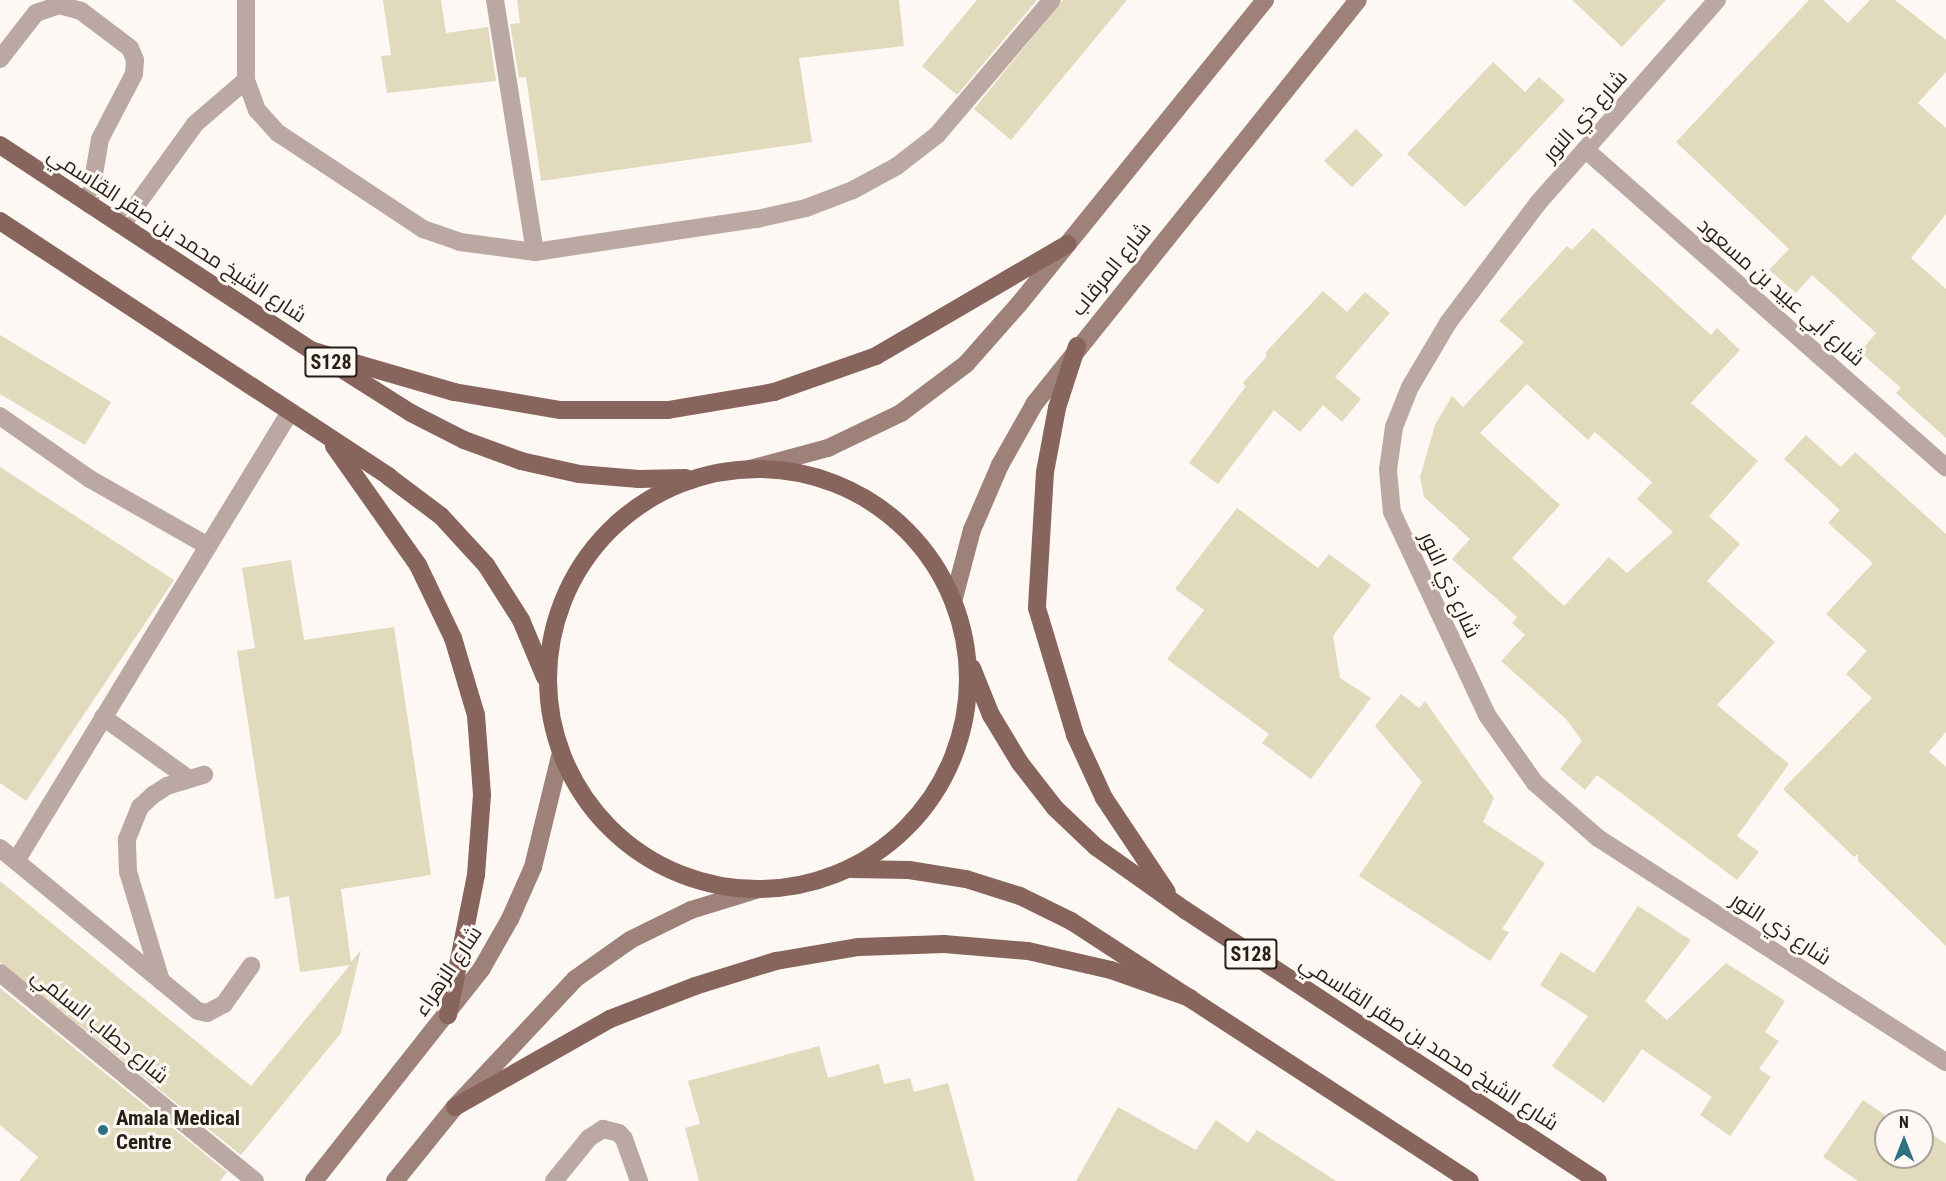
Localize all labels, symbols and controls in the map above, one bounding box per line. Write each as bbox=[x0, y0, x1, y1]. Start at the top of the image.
street label: شارع ذي النور bbox=[1537, 65, 1633, 167]
street label: شارع الشيخ محمد بن صقر القاسمي bbox=[43, 142, 311, 328]
street label: شارع أبي عبيد بن مسعود bbox=[1692, 213, 1870, 371]
street label: شارع المرقاب bbox=[1066, 217, 1156, 321]
road number: S128 bbox=[304, 345, 358, 379]
street label: شارع ذي النور bbox=[1414, 528, 1486, 642]
street label: شارع ذي النور bbox=[1726, 887, 1836, 971]
street label: شارع الزهراء bbox=[409, 921, 487, 1021]
road number: S128 bbox=[1224, 937, 1278, 971]
street label: شارع الشيخ محمد بن صقر القاسمي bbox=[1295, 950, 1563, 1136]
street label: شارع حطاب السلمي bbox=[26, 963, 174, 1089]
place label: Amala Medical Centre bbox=[116, 1105, 240, 1155]
north arrow bbox=[1874, 1109, 1934, 1169]
text: N bbox=[1899, 1113, 1909, 1132]
marker: Amala Medical Centre bbox=[94, 1121, 112, 1139]

